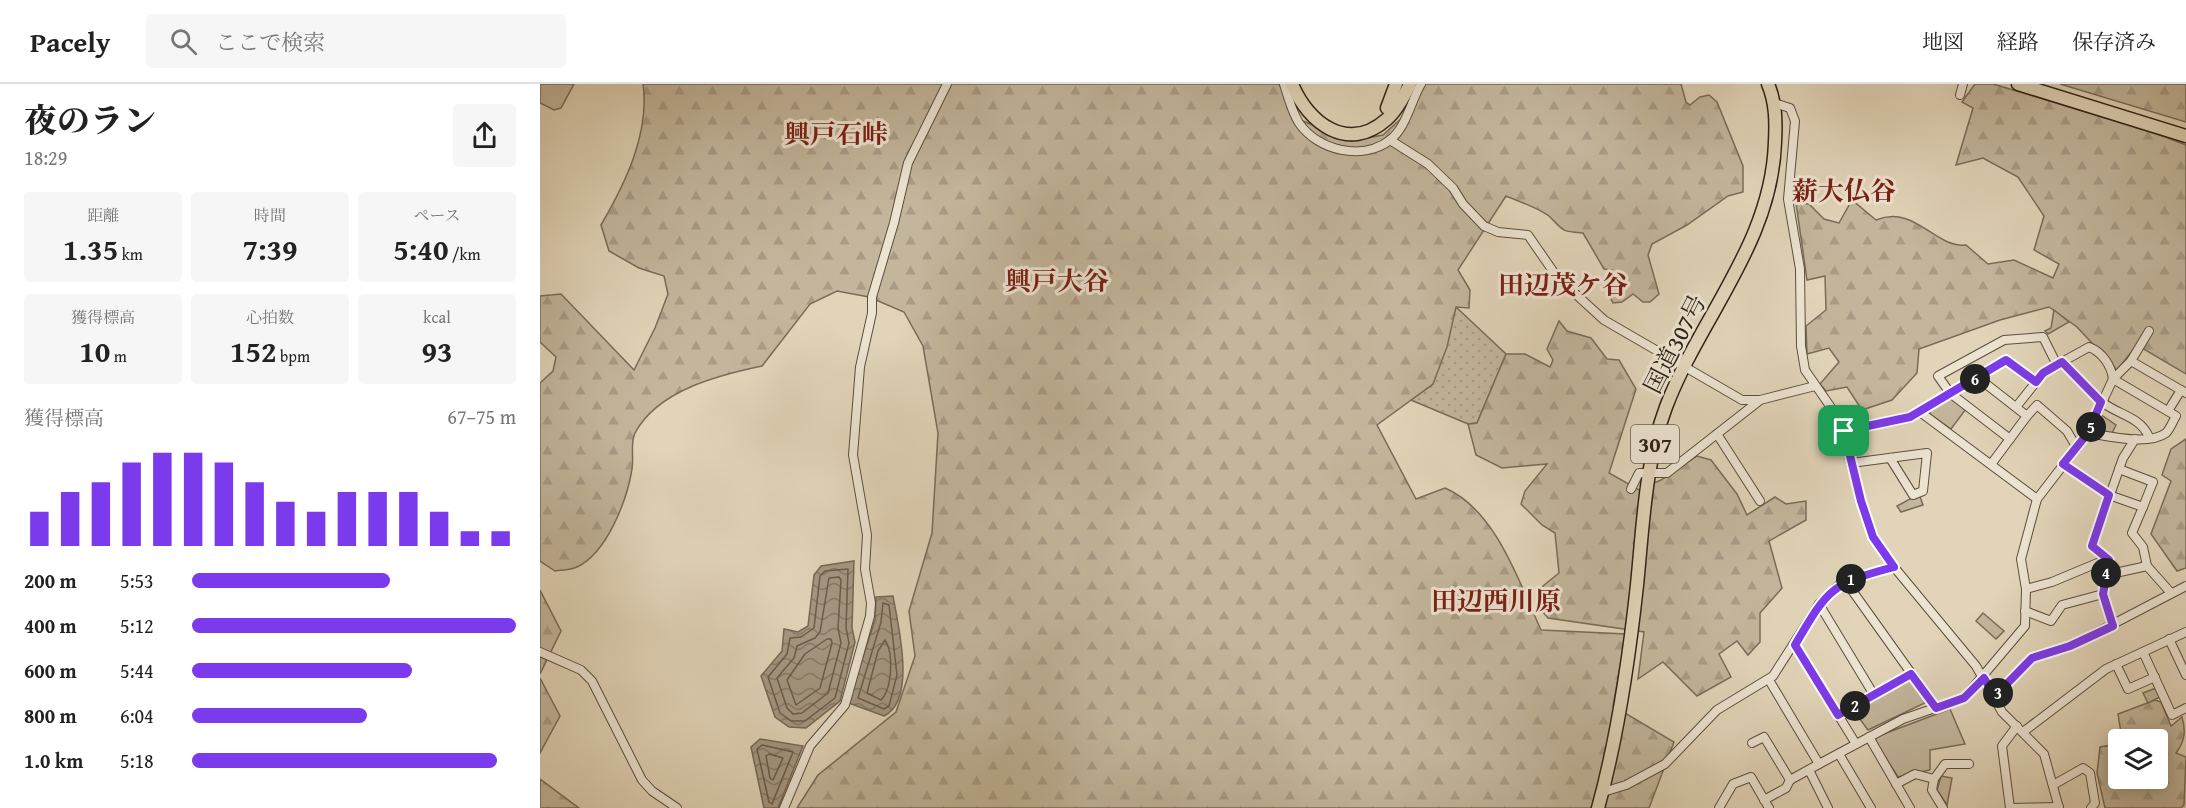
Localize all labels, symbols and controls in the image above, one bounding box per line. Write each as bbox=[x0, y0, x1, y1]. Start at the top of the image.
search box bbox=[146, 14, 566, 68]
text: Pacely bbox=[30, 21, 110, 62]
icon: search bbox=[167, 25, 200, 58]
text: ここで検索 bbox=[215, 26, 325, 58]
text: 地図 bbox=[1922, 26, 1964, 57]
text: 経路 bbox=[1997, 26, 2039, 57]
text: 保存済み bbox=[2072, 26, 2156, 57]
text: 夜のラン bbox=[24, 96, 156, 144]
button: share bbox=[453, 104, 516, 167]
district label: 興戸石峠 bbox=[784, 114, 888, 153]
text: 18:29 bbox=[24, 143, 67, 172]
district label: 薪大仏谷 bbox=[1792, 171, 1896, 210]
text: 距離 bbox=[87, 203, 119, 227]
text: 時間 bbox=[254, 203, 286, 227]
text: ペース bbox=[413, 203, 461, 227]
text: 1.35 bbox=[63, 227, 118, 271]
text: 7:39 bbox=[242, 227, 298, 271]
text: 5:40 bbox=[393, 227, 448, 271]
text: km bbox=[118, 242, 143, 266]
text: /km bbox=[448, 242, 481, 266]
district label: 興戸大谷 bbox=[1005, 261, 1109, 300]
district label: 田辺茂ケ谷 bbox=[1498, 265, 1628, 304]
street label: 国道307号 bbox=[1635, 288, 1714, 399]
text: 獲得標高 bbox=[71, 305, 135, 329]
text: 心拍数 bbox=[246, 305, 294, 329]
text: kcal bbox=[423, 305, 451, 329]
text: 10 bbox=[79, 329, 110, 373]
text: 152 bbox=[230, 329, 277, 373]
text: 93 bbox=[421, 329, 453, 373]
text: m bbox=[110, 344, 127, 368]
text: bpm bbox=[277, 344, 310, 368]
pin: 6 bbox=[1960, 364, 1990, 394]
text: 6 bbox=[1971, 367, 1979, 391]
text: 67–75 m bbox=[447, 402, 516, 431]
text: 獲得標高 bbox=[24, 403, 104, 432]
pin bbox=[1818, 405, 1869, 456]
pin: 5 bbox=[2076, 412, 2106, 442]
icon: arrive bbox=[1827, 414, 1860, 447]
text: 5 bbox=[2087, 415, 2095, 439]
road number: 307 bbox=[1631, 425, 1679, 463]
pin: 4 bbox=[2091, 558, 2121, 588]
text: 4 bbox=[2102, 561, 2110, 585]
pin: 1 bbox=[1836, 564, 1866, 594]
text: 200 m bbox=[24, 566, 77, 595]
text: 5:53 bbox=[120, 566, 154, 595]
text: 1 bbox=[1847, 567, 1855, 591]
district label: 田辺西川原 bbox=[1431, 581, 1561, 620]
text: 400 m bbox=[24, 611, 77, 640]
text: 5:12 bbox=[120, 611, 154, 640]
text: 600 m bbox=[24, 656, 77, 685]
text: 5:44 bbox=[120, 656, 154, 685]
pin: 3 bbox=[1983, 678, 2013, 708]
text: 3 bbox=[1994, 681, 2002, 705]
pin: 2 bbox=[1840, 691, 1870, 721]
text: 2 bbox=[1851, 694, 1859, 718]
text: 800 m bbox=[24, 701, 77, 730]
text: 6:04 bbox=[120, 701, 154, 730]
map controls bbox=[2108, 729, 2168, 789]
button: layers bbox=[2108, 729, 2168, 789]
text: 1.0 km bbox=[24, 746, 83, 775]
text: 5:18 bbox=[120, 746, 154, 775]

